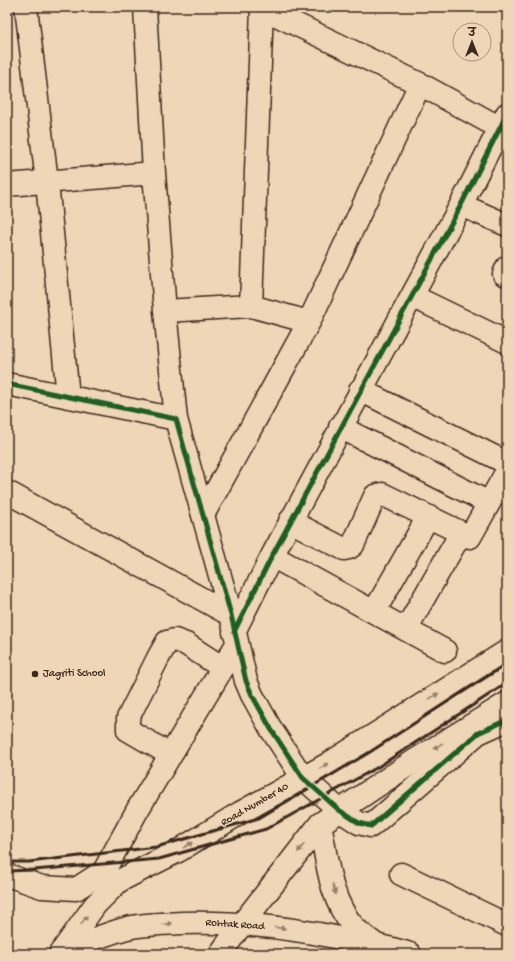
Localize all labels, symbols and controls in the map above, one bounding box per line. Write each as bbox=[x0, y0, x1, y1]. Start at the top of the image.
north arrow bbox=[452, 22, 492, 62]
text: उ bbox=[467, 27, 477, 40]
place label: Jagriti School bbox=[43, 668, 106, 680]
marker: Jagriti School bbox=[30, 669, 40, 679]
one-way arrow bbox=[429, 692, 439, 700]
one-way arrow bbox=[433, 742, 443, 750]
one-way arrow bbox=[318, 762, 330, 769]
street label: Road Number 40 bbox=[219, 781, 291, 829]
one-way arrow bbox=[183, 841, 193, 849]
one-way arrow bbox=[297, 842, 305, 853]
one-way arrow bbox=[331, 883, 337, 895]
one-way arrow bbox=[80, 915, 88, 926]
street label: Rohtak Road bbox=[205, 917, 267, 933]
one-way arrow bbox=[161, 921, 173, 927]
one-way arrow bbox=[274, 925, 286, 931]

